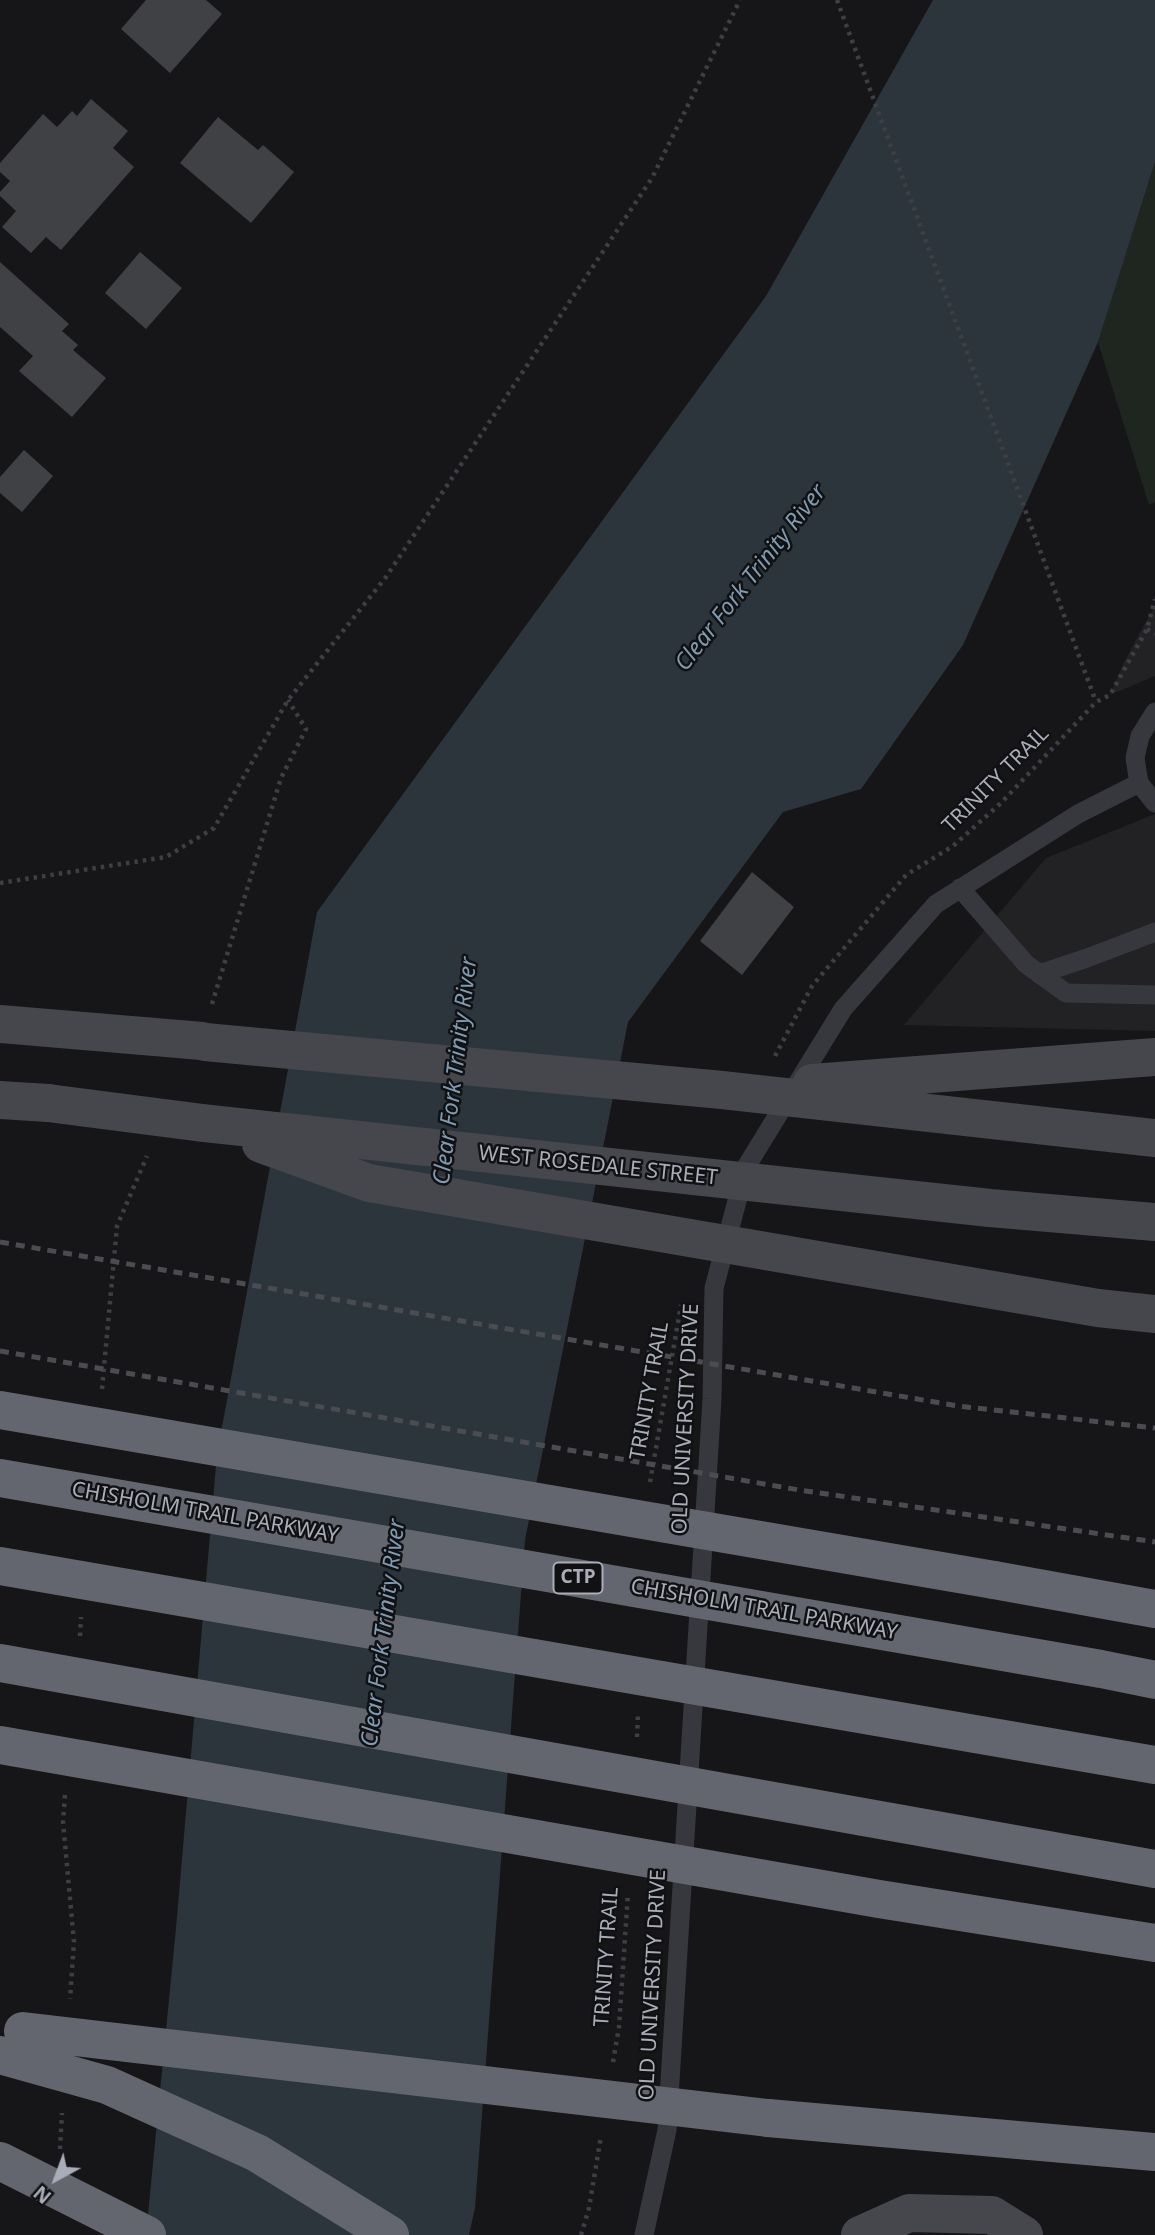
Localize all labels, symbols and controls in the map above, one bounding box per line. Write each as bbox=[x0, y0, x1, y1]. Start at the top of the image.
water label: Clear Fork Trinity River bbox=[670, 479, 832, 677]
street label: TRINITY TRAIL bbox=[938, 722, 1054, 838]
water label: Clear Fork Trinity River bbox=[428, 956, 484, 1186]
street label: WEST ROSEDALE STREET bbox=[477, 1141, 719, 1191]
street label: OLD UNIVERSITY DRIVE bbox=[667, 1303, 705, 1535]
street label: TRINITY TRAIL bbox=[625, 1320, 675, 1462]
street label: CHISHOLM TRAIL PARKWAY bbox=[70, 1477, 340, 1549]
water label: Clear Fork Trinity River bbox=[356, 1518, 412, 1748]
road number: CTP bbox=[554, 1562, 602, 1594]
street label: CHISHOLM TRAIL PARKWAY bbox=[629, 1574, 899, 1646]
street label: OLD UNIVERSITY DRIVE bbox=[634, 1869, 672, 2101]
street label: TRINITY TRAIL bbox=[590, 1886, 624, 2028]
north arrow bbox=[21, 2144, 91, 2214]
text: N bbox=[28, 2180, 57, 2210]

